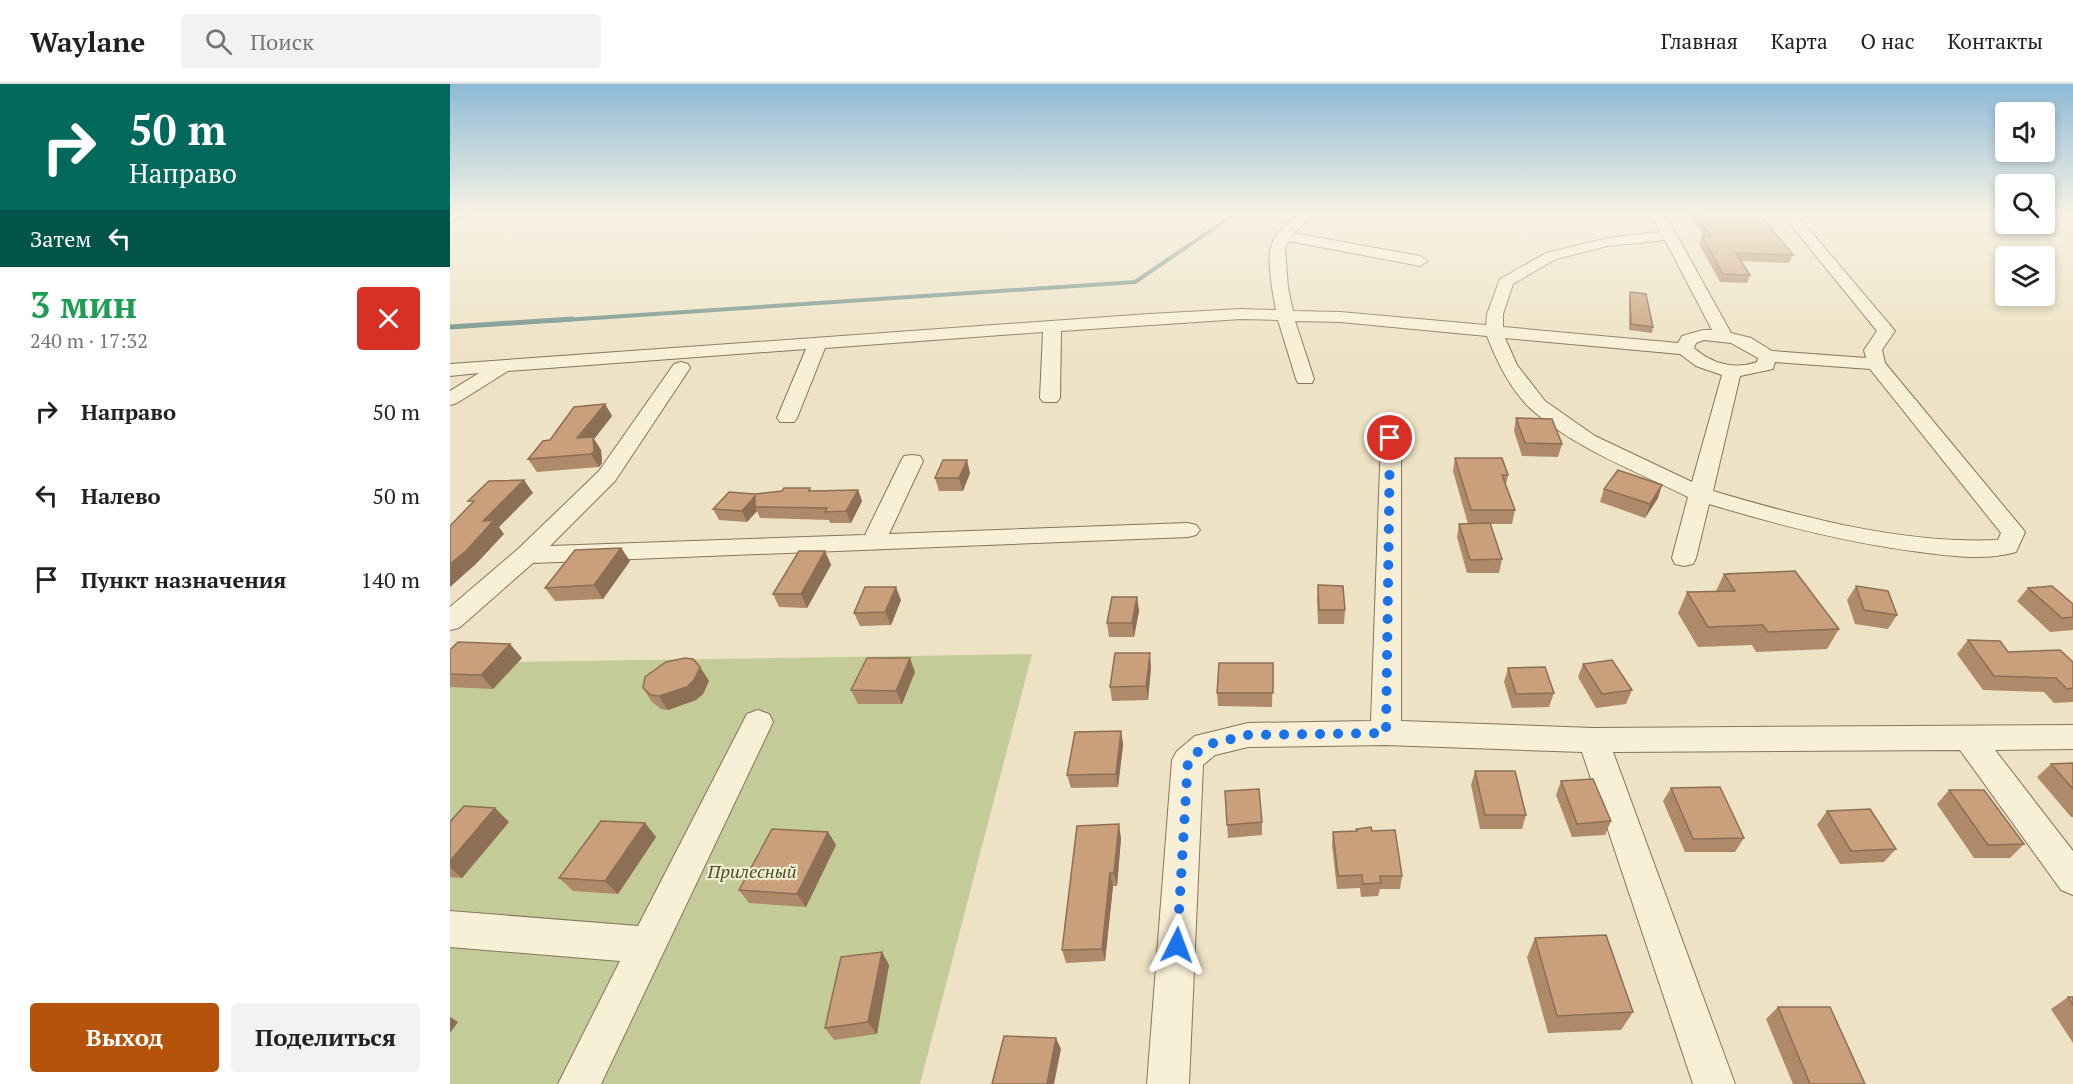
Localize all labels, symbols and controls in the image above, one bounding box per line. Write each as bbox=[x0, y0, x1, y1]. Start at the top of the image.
search box bbox=[181, 14, 601, 68]
text: Waylane bbox=[30, 23, 145, 60]
icon: search bbox=[202, 25, 235, 58]
text: Поиск bbox=[250, 27, 314, 56]
text: Главная bbox=[1661, 27, 1738, 55]
text: Карта bbox=[1771, 27, 1828, 55]
text: О нас bbox=[1861, 27, 1914, 55]
text: Контакты bbox=[1947, 27, 2043, 55]
text: 50 m bbox=[129, 101, 227, 157]
map controls bbox=[1995, 102, 2055, 306]
button: sound bbox=[1995, 102, 2055, 162]
icon: right bbox=[30, 108, 108, 186]
text: Направо bbox=[129, 155, 237, 191]
button: search bbox=[1995, 174, 2055, 234]
icon: left bbox=[103, 222, 136, 255]
text: Затем bbox=[30, 224, 91, 253]
button: layers bbox=[1995, 246, 2055, 306]
text: 3 мин bbox=[30, 281, 137, 328]
button: close bbox=[357, 287, 420, 350]
text: 240 m · 17:32 bbox=[30, 327, 148, 354]
icon: right bbox=[30, 395, 63, 428]
text: Направо bbox=[81, 397, 176, 426]
text: 50 m bbox=[372, 397, 420, 426]
pin bbox=[1364, 412, 1415, 463]
icon: arrive bbox=[1373, 421, 1406, 454]
icon: left bbox=[30, 479, 63, 512]
text: Налево bbox=[81, 481, 161, 510]
text: 50 m bbox=[372, 481, 420, 510]
icon: arrive bbox=[30, 563, 63, 596]
text: Пункт назначения bbox=[81, 565, 286, 594]
text: 140 m bbox=[360, 565, 420, 594]
park label: Прилесный bbox=[706, 859, 797, 883]
position arrow bbox=[1145, 913, 1209, 977]
button: Выход bbox=[30, 1003, 219, 1072]
button: Поделиться bbox=[231, 1003, 420, 1072]

